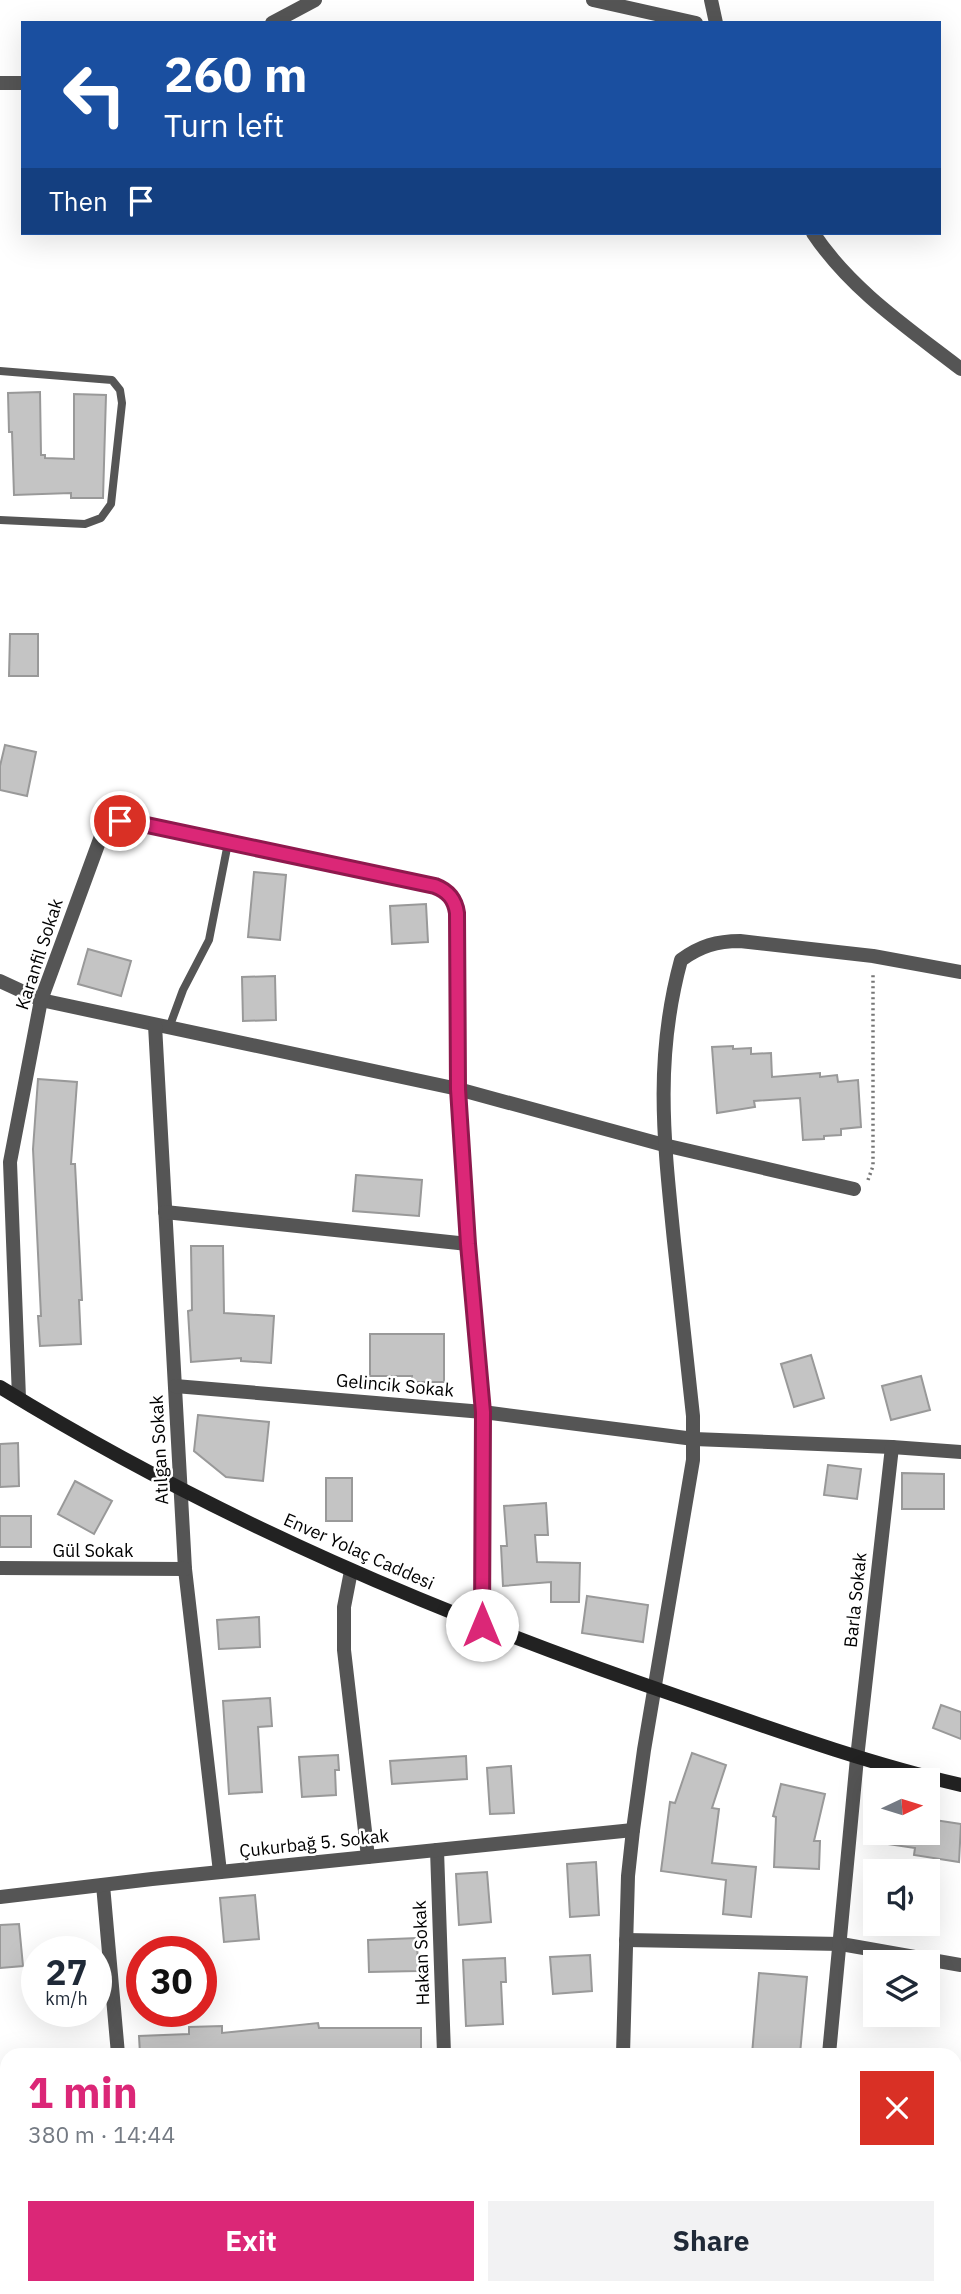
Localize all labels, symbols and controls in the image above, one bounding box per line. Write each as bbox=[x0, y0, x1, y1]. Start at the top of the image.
text: 260 m bbox=[164, 42, 308, 105]
icon: left bbox=[49, 49, 140, 140]
text: Turn left bbox=[164, 104, 284, 146]
icon: arrive bbox=[122, 182, 160, 220]
text: Then bbox=[49, 184, 108, 218]
pin bbox=[90, 791, 150, 851]
icon: arrive bbox=[101, 802, 139, 840]
street label: Karanfil Sokak bbox=[10, 895, 68, 1012]
street label: Gelincik Sokak bbox=[335, 1368, 455, 1402]
street label: Atılgan Sokak bbox=[145, 1394, 173, 1505]
street label: Enver Yolaç Caddesi bbox=[280, 1507, 438, 1595]
street label: Gül Sokak bbox=[53, 1539, 134, 1562]
street label: Barla Sokak bbox=[839, 1551, 871, 1649]
position arrow bbox=[445, 1588, 519, 1662]
north arrow bbox=[863, 1768, 940, 1844]
map controls bbox=[863, 1768, 940, 2027]
street label: Çukurbağ 5. Sokak bbox=[238, 1824, 390, 1862]
button: sound bbox=[863, 1859, 940, 1936]
street label: Hakan Sokak bbox=[408, 1900, 434, 2006]
speed limit sign: 30 bbox=[126, 1936, 217, 2027]
text: 27 bbox=[45, 1949, 88, 1995]
button: layers bbox=[863, 1950, 940, 2027]
text: km/h bbox=[45, 1987, 88, 2010]
text: 1 min bbox=[28, 2065, 138, 2120]
button: close bbox=[860, 2071, 934, 2145]
text: 380 m · 14:44 bbox=[28, 2119, 175, 2149]
button: Exit bbox=[28, 2201, 474, 2281]
button: Share bbox=[488, 2201, 934, 2281]

